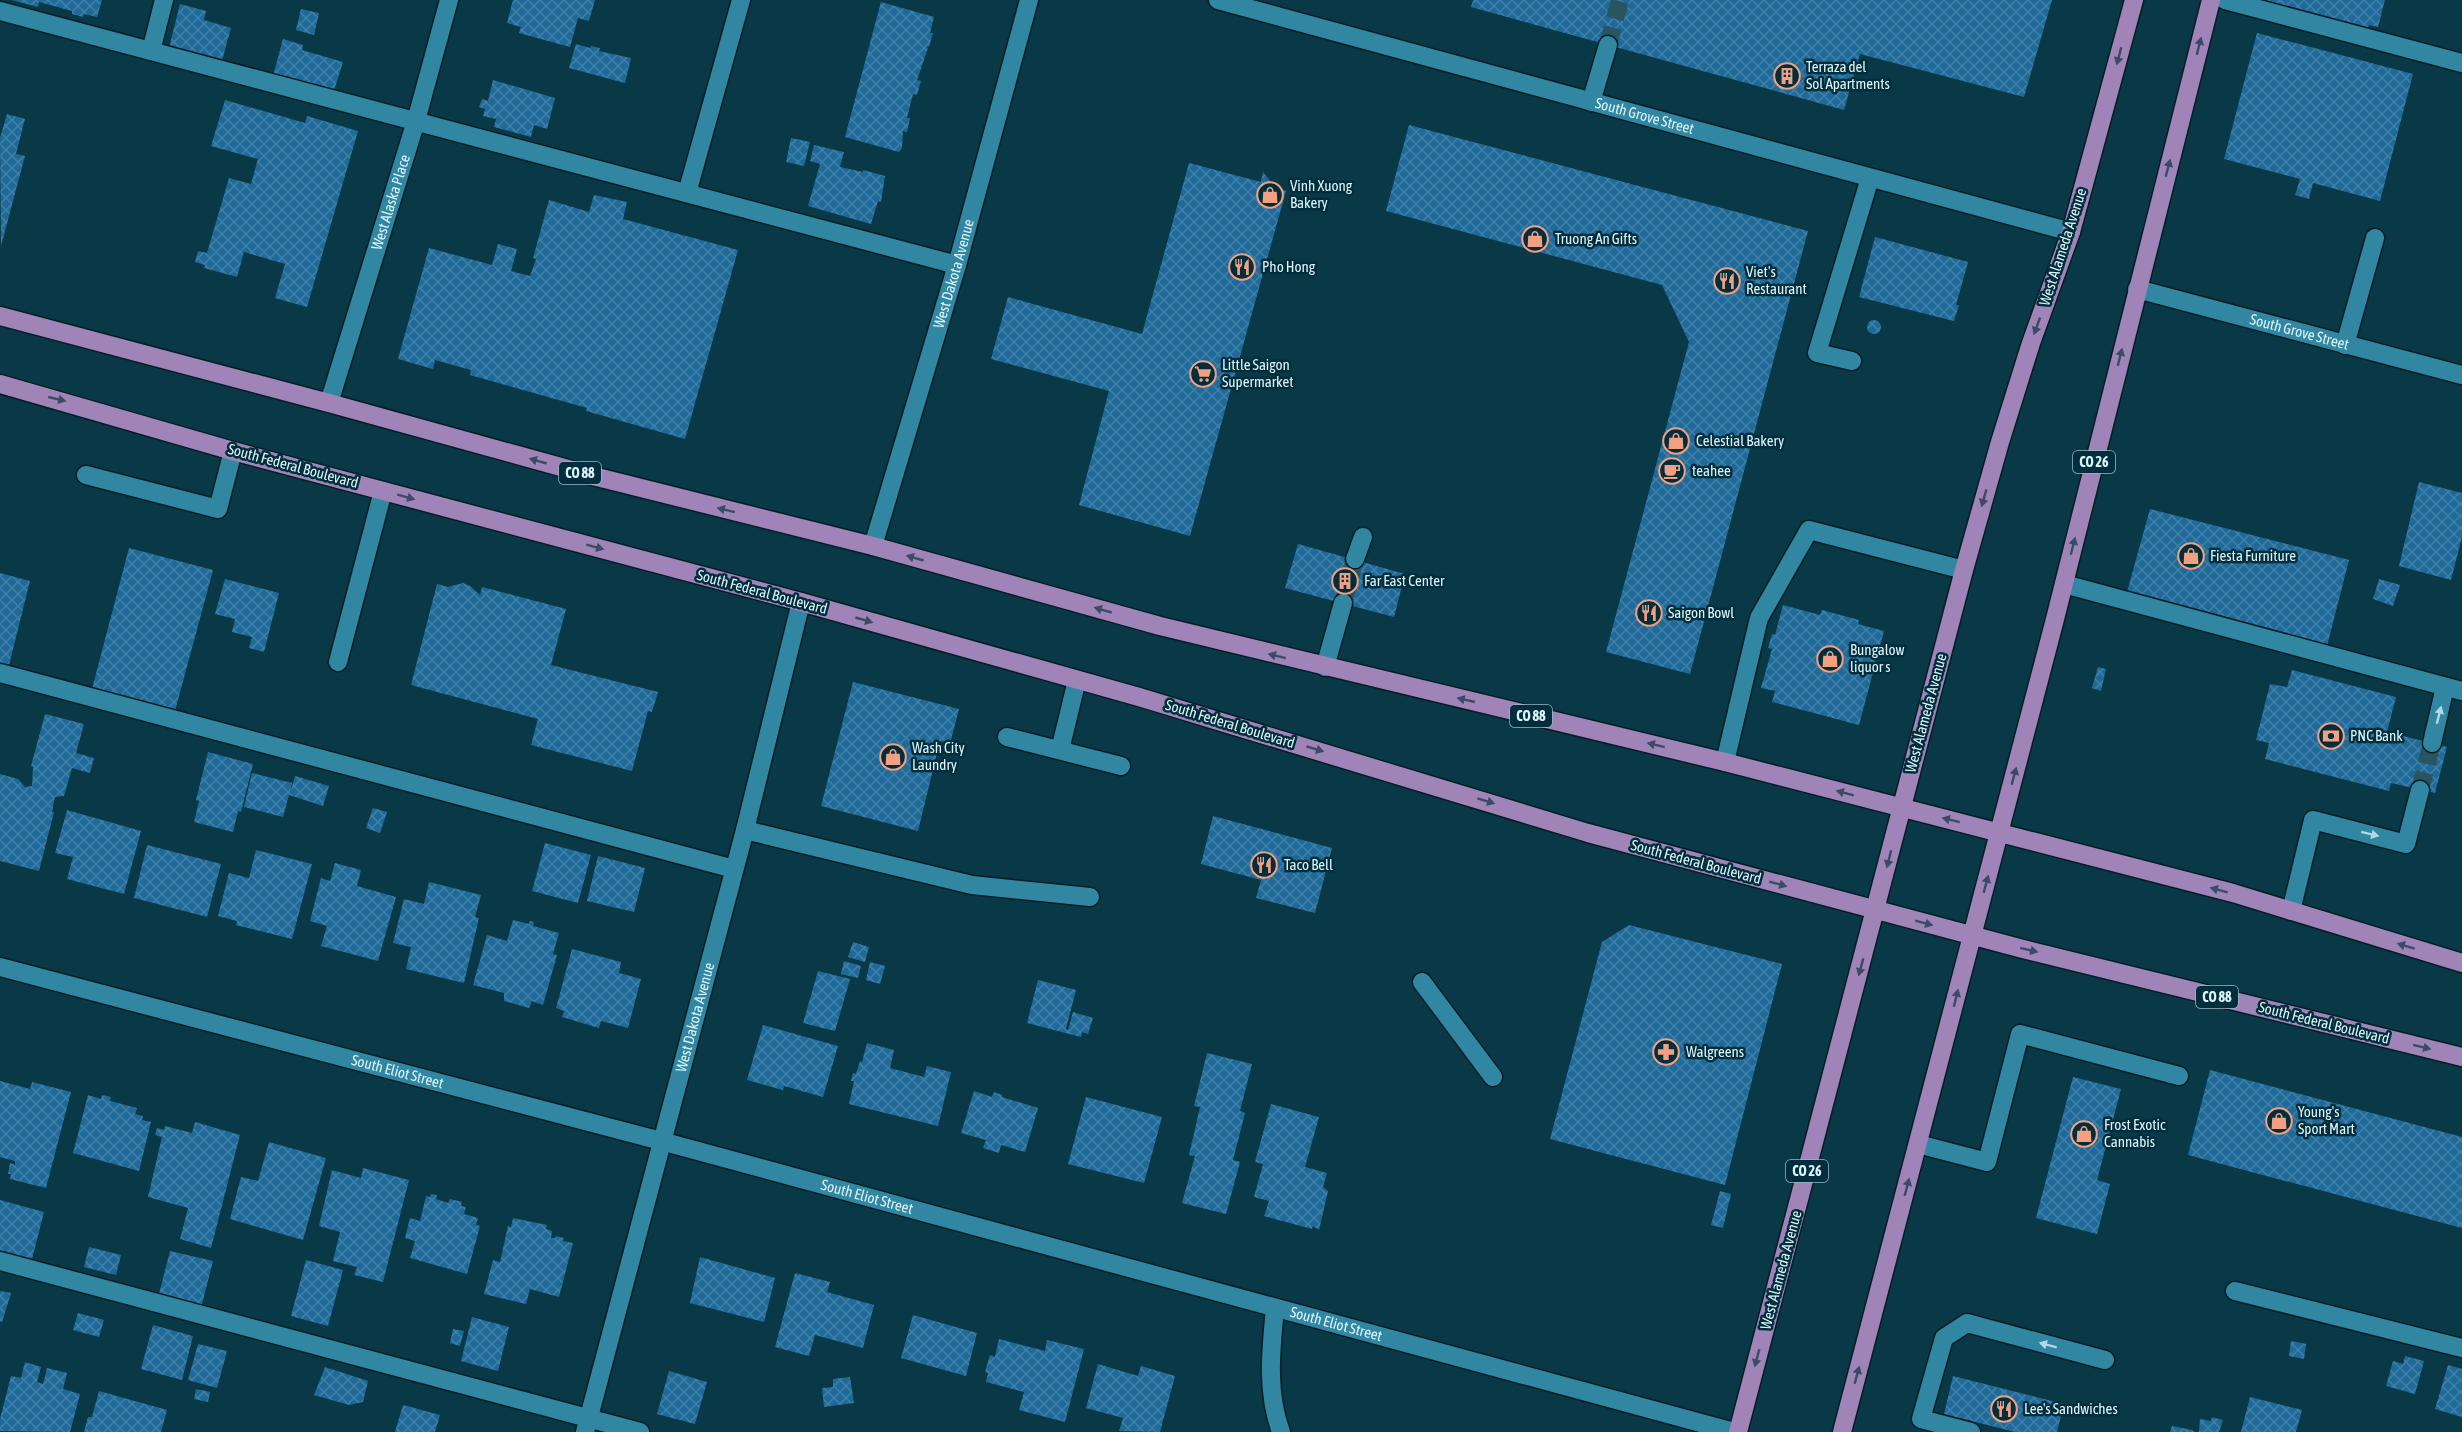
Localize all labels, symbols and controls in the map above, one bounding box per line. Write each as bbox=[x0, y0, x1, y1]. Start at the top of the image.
one-way arrow bbox=[2195, 37, 2205, 55]
one-way arrow bbox=[2113, 47, 2123, 66]
place label: Terraza del Sol Apartments bbox=[1806, 58, 1890, 92]
building icon: Terraza del Sol Apartments bbox=[1772, 61, 1802, 91]
street label: South Grove Street bbox=[1593, 94, 1696, 137]
street label: West Alaska Place bbox=[368, 152, 413, 252]
one-way arrow bbox=[2164, 159, 2173, 177]
place label: Vinh Xuong Bakery bbox=[1290, 177, 1353, 211]
shop icon: Vinh Xuong Bakery bbox=[1255, 180, 1285, 210]
street label: West Alameda Avenue bbox=[2036, 186, 2090, 308]
street label: West Dakota Avenue bbox=[930, 217, 977, 330]
shop icon: Truong An Gifts bbox=[1520, 224, 1550, 254]
place label: Truong An Gifts bbox=[1555, 230, 1637, 247]
restaurant icon: Pho Hong bbox=[1227, 252, 1257, 282]
place label: Pho Hong bbox=[1262, 258, 1316, 275]
place label: Viet's Restaurant bbox=[1746, 263, 1807, 297]
restaurant icon: Viet's Restaurant bbox=[1712, 266, 1742, 296]
street label: South Grove Street bbox=[2248, 310, 2351, 353]
one-way arrow bbox=[2032, 317, 2041, 335]
one-way arrow bbox=[2116, 348, 2126, 366]
place label: Little Saigon Supermarket bbox=[1222, 356, 1294, 390]
supermarket icon: Little Saigon Supermarket bbox=[1188, 359, 1218, 389]
one-way arrow bbox=[47, 395, 66, 405]
shop icon: Celestial Bakery bbox=[1661, 426, 1691, 456]
place label: Celestial Bakery bbox=[1696, 432, 1784, 449]
street label: South Federal Boulevard bbox=[226, 440, 360, 491]
road number: CO 26 bbox=[2073, 451, 2115, 473]
one-way arrow bbox=[529, 456, 547, 465]
cafe icon: teahee bbox=[1657, 456, 1687, 486]
road number: CO 88 bbox=[559, 462, 601, 484]
place label: teahee bbox=[1692, 462, 1731, 479]
one-way arrow bbox=[1979, 489, 1988, 507]
one-way arrow bbox=[397, 493, 415, 502]
one-way arrow bbox=[717, 504, 736, 514]
one-way arrow bbox=[2069, 537, 2079, 555]
shop icon: Fiesta Furniture bbox=[2176, 541, 2206, 571]
one-way arrow bbox=[586, 543, 604, 552]
place label: Fiesta Furniture bbox=[2210, 547, 2296, 564]
one-way arrow bbox=[906, 553, 924, 562]
street label: South Federal Boulevard bbox=[695, 566, 829, 617]
building icon: Far East Center bbox=[1330, 566, 1360, 596]
place label: Far East Center bbox=[1364, 572, 1445, 589]
restaurant icon: Saigon Bowl bbox=[1634, 598, 1664, 628]
place label: Saigon Bowl bbox=[1668, 604, 1734, 621]
one-way arrow bbox=[1094, 605, 1112, 615]
one-way arrow bbox=[855, 616, 873, 625]
place label: Bungalow liquor s bbox=[1850, 641, 1904, 675]
shop icon: Bungalow liquor s bbox=[1815, 644, 1845, 674]
one-way arrow bbox=[1267, 650, 1286, 660]
street label: West Alameda Avenue bbox=[1901, 651, 1950, 774]
one-way arrow bbox=[1457, 695, 1475, 705]
street label: South Federal Boulevard bbox=[1163, 696, 1297, 751]
road number: CO 88 bbox=[1510, 705, 1552, 727]
one-way arrow bbox=[2434, 706, 2444, 724]
bank icon: PNC Bank bbox=[2316, 721, 2346, 751]
place label: PNC Bank bbox=[2350, 727, 2403, 744]
place label: Wash City Laundry bbox=[912, 739, 965, 773]
one-way arrow bbox=[1647, 740, 1665, 750]
shop icon: Wash City Laundry bbox=[878, 742, 908, 772]
one-way arrow bbox=[1307, 745, 1325, 754]
one-way arrow bbox=[2010, 767, 2020, 785]
one-way arrow bbox=[1836, 788, 1854, 797]
one-way arrow bbox=[1477, 797, 1495, 806]
one-way arrow bbox=[1941, 814, 1960, 824]
one-way arrow bbox=[2361, 830, 2379, 840]
street label: South Federal Boulevard bbox=[1629, 836, 1763, 887]
one-way arrow bbox=[1883, 849, 1893, 868]
restaurant icon: Taco Bell bbox=[1249, 850, 1279, 880]
place label: Taco Bell bbox=[1284, 856, 1333, 873]
one-way arrow bbox=[1981, 875, 1991, 893]
one-way arrow bbox=[1770, 880, 1788, 889]
one-way arrow bbox=[2210, 884, 2229, 894]
one-way arrow bbox=[1915, 919, 1933, 928]
one-way arrow bbox=[2397, 941, 2415, 950]
one-way arrow bbox=[2020, 946, 2038, 956]
one-way arrow bbox=[1856, 958, 1865, 976]
street label: West Dakota Avenue bbox=[672, 960, 717, 1074]
road number: CO 88 bbox=[2196, 986, 2238, 1008]
one-way arrow bbox=[1951, 989, 1961, 1007]
street label: South Federal Boulevard bbox=[2257, 998, 2391, 1047]
pharmacy icon: Walgreens bbox=[1651, 1037, 1681, 1067]
one-way arrow bbox=[2413, 1042, 2431, 1052]
place label: Walgreens bbox=[1686, 1043, 1744, 1060]
street label: South Eliot Street bbox=[350, 1051, 445, 1091]
place label: Young's Sport Mart bbox=[2298, 1103, 2355, 1137]
shop icon: Young's Sport Mart bbox=[2264, 1106, 2294, 1136]
place label: Frost Exotic Cannabis bbox=[2104, 1116, 2166, 1150]
shop icon: Frost Exotic Cannabis bbox=[2069, 1119, 2099, 1149]
road number: CO 26 bbox=[1786, 1160, 1828, 1182]
street label: South Eliot Street bbox=[819, 1176, 915, 1217]
one-way arrow bbox=[1902, 1178, 1912, 1196]
street label: West Alameda Avenue bbox=[1756, 1208, 1805, 1331]
street label: South Eliot Street bbox=[1288, 1303, 1384, 1344]
one-way arrow bbox=[2039, 1340, 2057, 1349]
one-way arrow bbox=[1752, 1349, 1762, 1367]
one-way arrow bbox=[1853, 1366, 1862, 1384]
restaurant icon: Lee's Sandwiches bbox=[1989, 1394, 2019, 1424]
place label: Lee's Sandwiches bbox=[2024, 1400, 2118, 1417]

